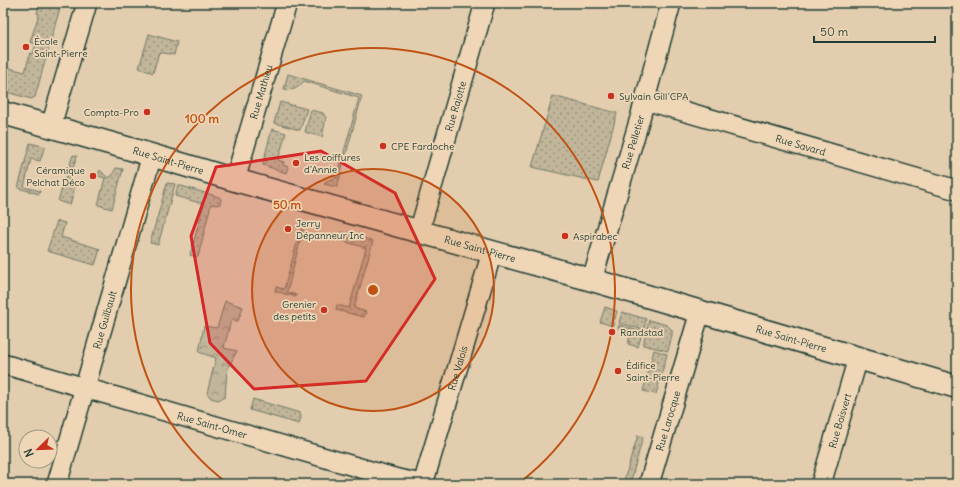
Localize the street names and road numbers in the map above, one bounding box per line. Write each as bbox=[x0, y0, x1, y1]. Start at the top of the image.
street label: Rue Mathieu bbox=[247, 63, 276, 121]
street label: Rue Rajotte bbox=[442, 80, 469, 133]
street label: Rue Pelletier bbox=[619, 114, 648, 171]
street label: Rue Savard bbox=[774, 132, 827, 159]
street label: Rue Saint-Pierre bbox=[131, 144, 205, 177]
street label: Rue Saint-Pierre bbox=[443, 233, 517, 265]
street label: Rue Guilbault bbox=[90, 289, 120, 351]
street label: Rue Saint-Pierre bbox=[754, 322, 828, 356]
street label: Rue Valois bbox=[445, 344, 471, 392]
street label: Rue Larocque bbox=[653, 389, 683, 453]
street label: Rue Boisvert bbox=[826, 391, 854, 450]
street label: Rue Saint-Omer bbox=[176, 409, 249, 442]

